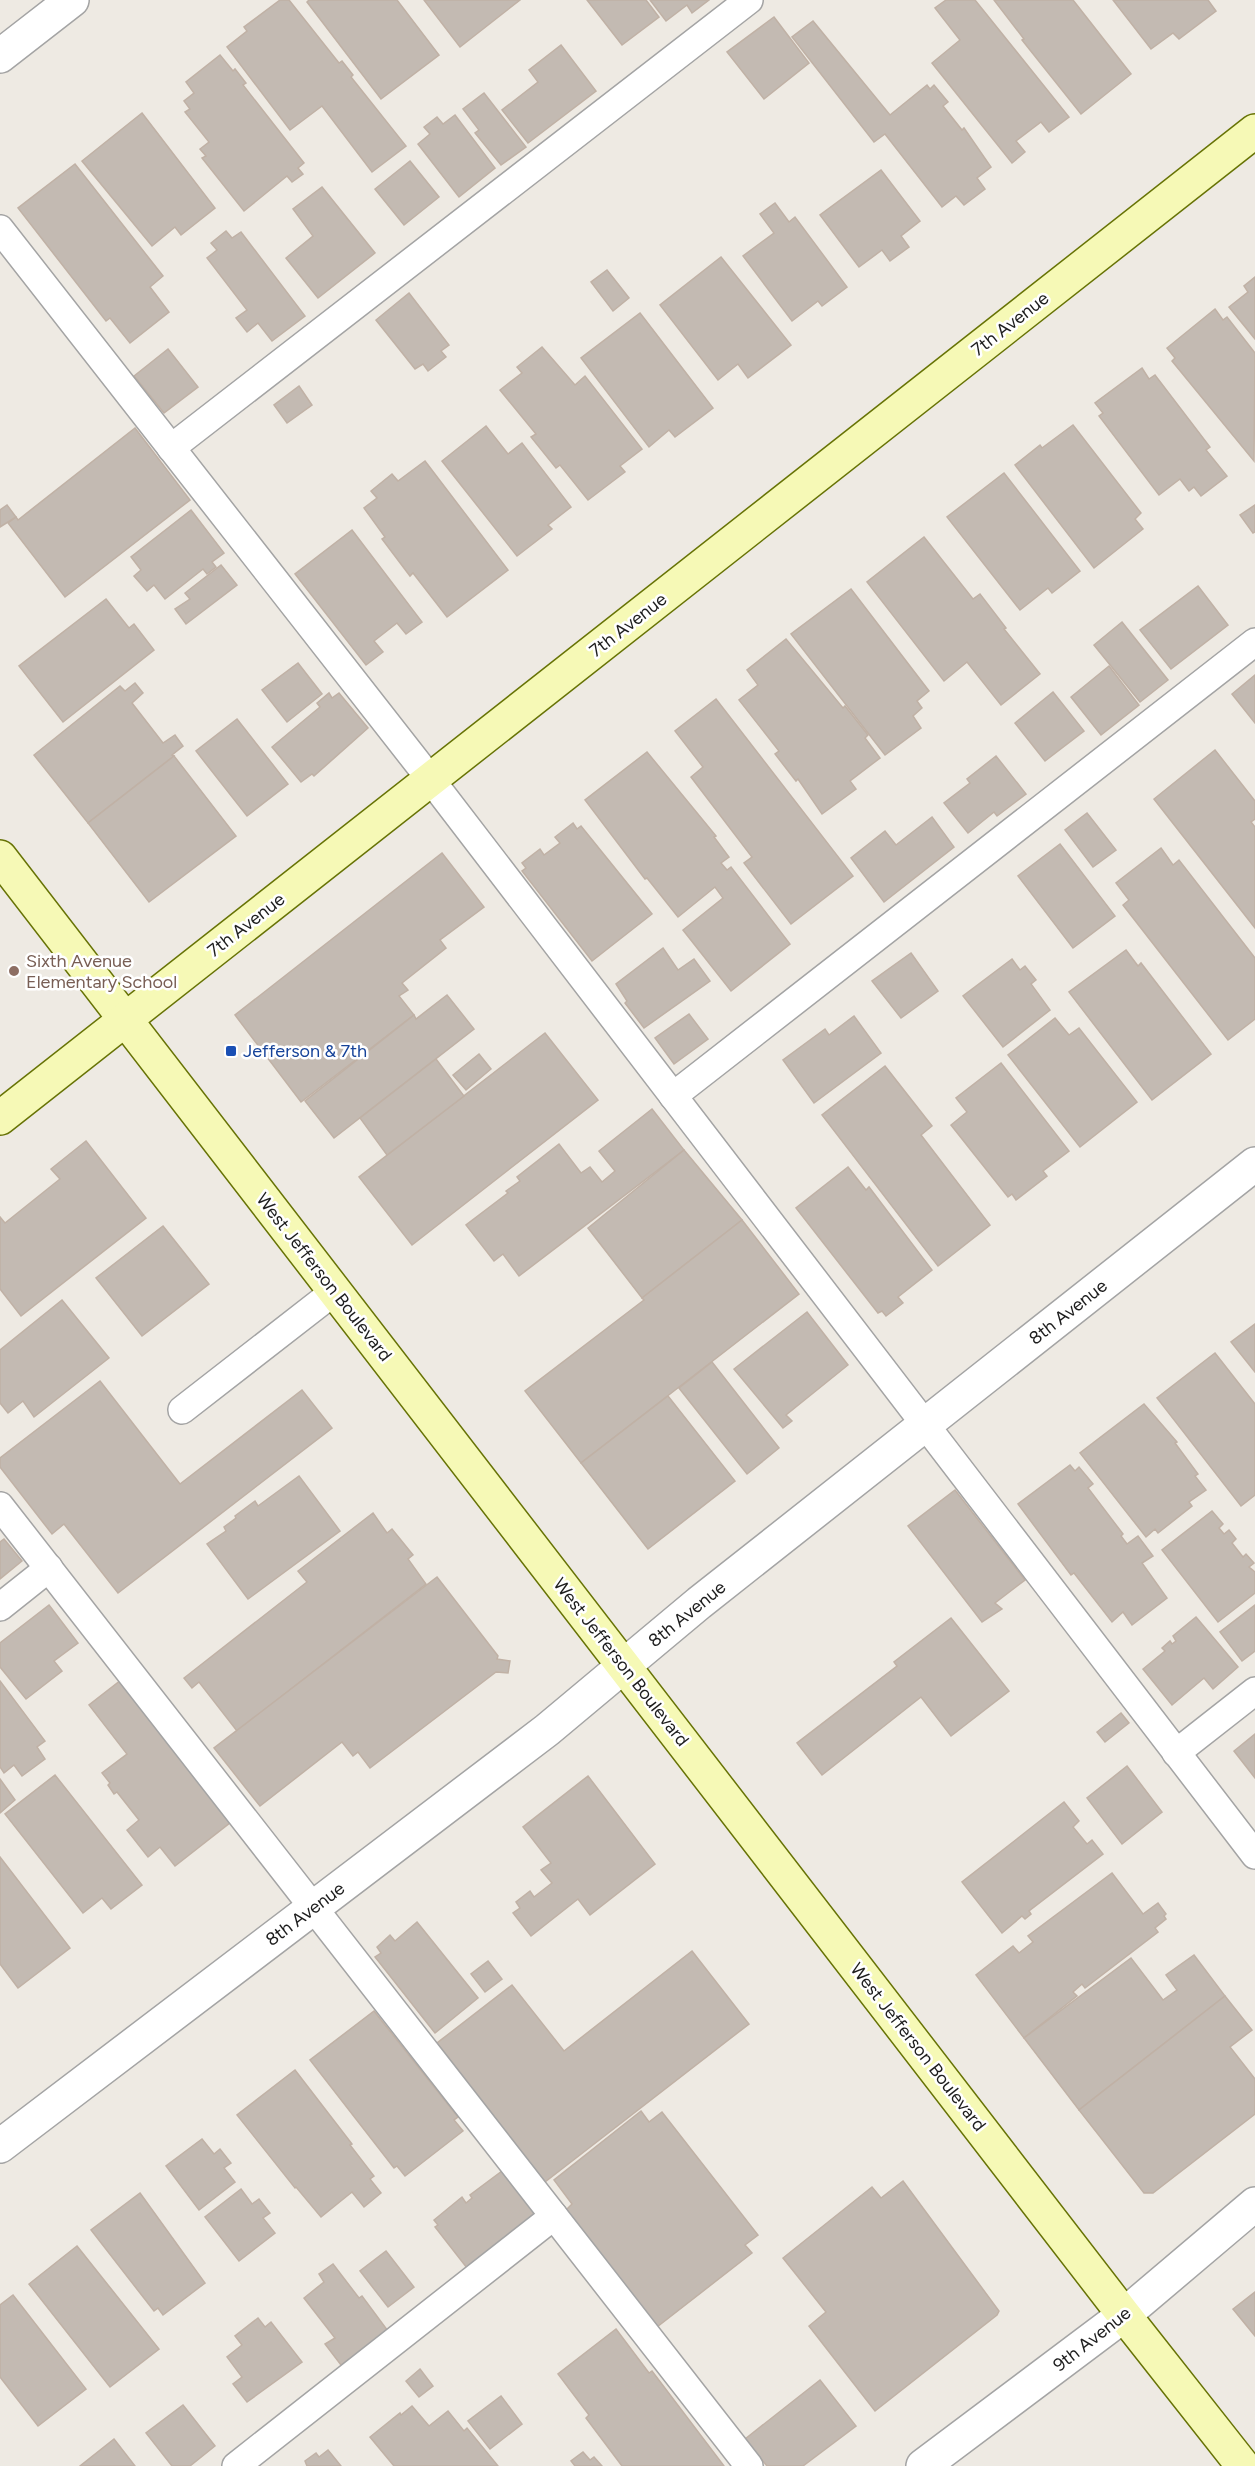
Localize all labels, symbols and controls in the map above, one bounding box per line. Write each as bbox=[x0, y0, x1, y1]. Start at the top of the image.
street label: 7th Avenue bbox=[967, 287, 1053, 361]
street label: 7th Avenue bbox=[585, 588, 671, 662]
street label: 7th Avenue bbox=[203, 888, 289, 962]
place label: Sixth Avenue Elementary School bbox=[26, 950, 177, 993]
marker: Sixth Avenue Elementary School bbox=[7, 964, 21, 978]
place label: Jefferson & 7th bbox=[243, 1040, 367, 1062]
marker: Jefferson & 7th bbox=[224, 1044, 238, 1058]
street label: West Jefferson Boulevard bbox=[251, 1188, 397, 1366]
street label: 8th Avenue bbox=[1024, 1275, 1112, 1349]
street label: West Jefferson Boulevard bbox=[548, 1573, 694, 1751]
street label: 8th Avenue bbox=[644, 1576, 730, 1652]
street label: 8th Avenue bbox=[261, 1877, 349, 1951]
street label: West Jefferson Boulevard bbox=[845, 1958, 991, 2136]
street label: 9th Avenue bbox=[1049, 2302, 1135, 2376]

